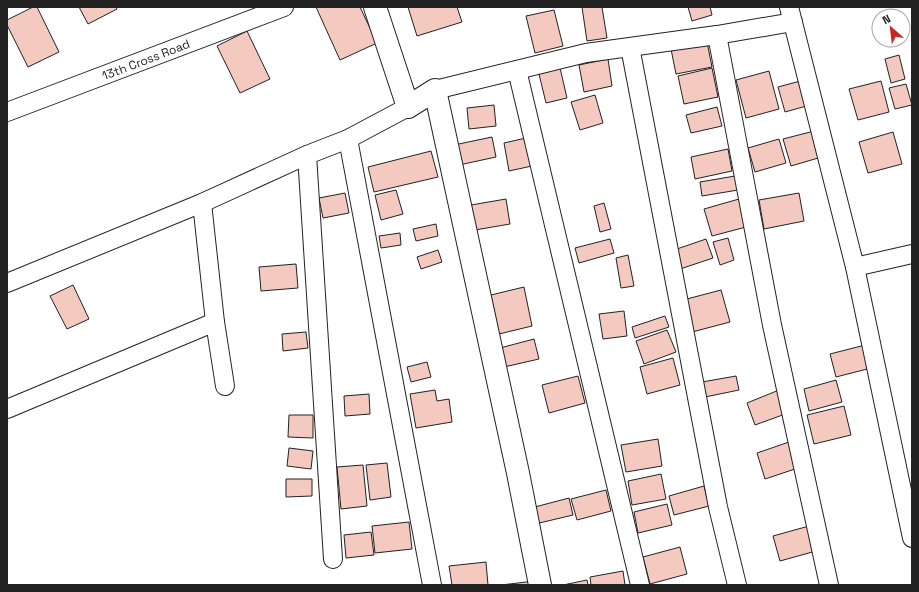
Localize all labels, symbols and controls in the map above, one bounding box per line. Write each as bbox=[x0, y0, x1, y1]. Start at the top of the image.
north arrow bbox=[871, 8, 911, 48]
text: N bbox=[880, 11, 893, 27]
street label: 13th Cross Road bbox=[100, 36, 192, 84]

